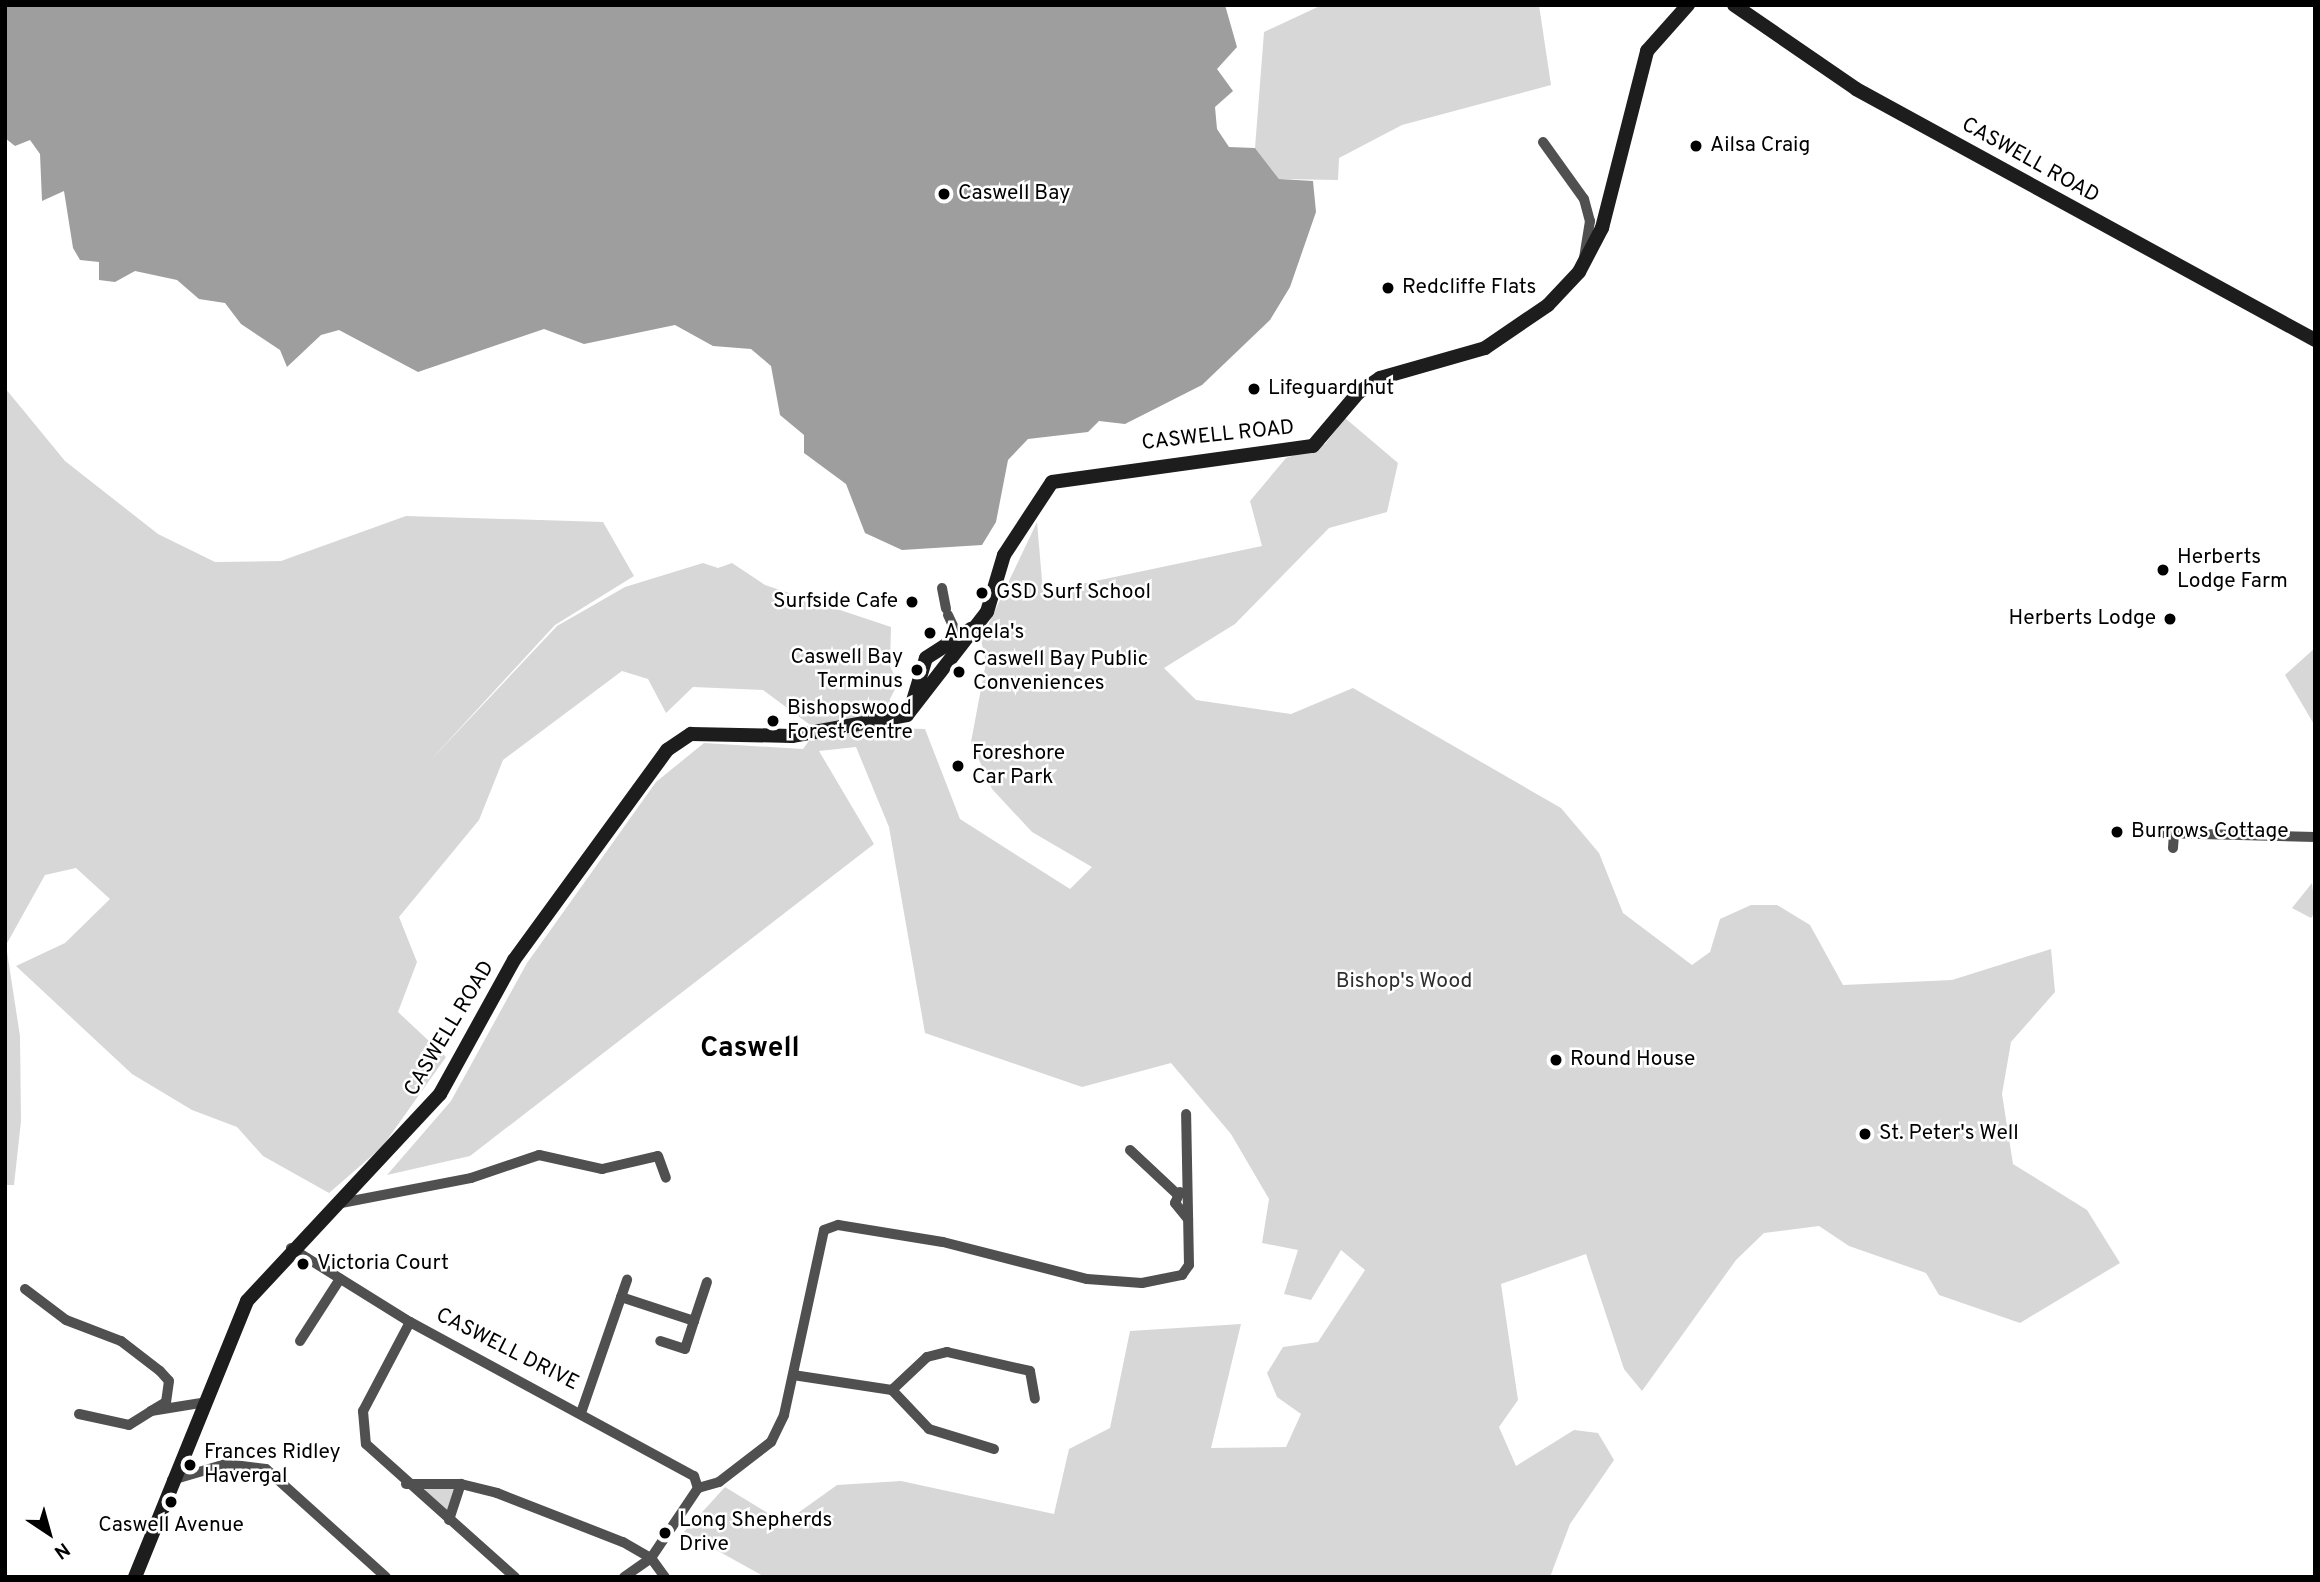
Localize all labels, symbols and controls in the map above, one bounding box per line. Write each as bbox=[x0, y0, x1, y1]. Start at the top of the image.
street label: CASWELL ROAD bbox=[1957, 113, 2103, 209]
place label: Ailsa Craig bbox=[1710, 133, 1810, 159]
marker: Ailsa Craig bbox=[1688, 138, 1704, 154]
place label: Caswell Bay bbox=[958, 181, 1070, 207]
marker: Caswell Bay bbox=[936, 186, 952, 202]
place label: Redcliffe Flats bbox=[1402, 275, 1536, 301]
marker: Redcliffe Flats bbox=[1380, 280, 1396, 296]
place label: Lifeguard hut bbox=[1268, 376, 1394, 402]
marker: Lifeguard hut bbox=[1246, 381, 1262, 397]
street label: CASWELL ROAD bbox=[1140, 415, 1296, 457]
place label: Herberts Lodge Farm bbox=[2177, 545, 2288, 595]
marker: Herberts Lodge Farm bbox=[2155, 562, 2171, 578]
place label: GSD Surf School bbox=[996, 580, 1151, 606]
marker: GSD Surf School bbox=[974, 585, 990, 601]
place label: Surfside Cafe bbox=[773, 589, 898, 615]
marker: Surfside Cafe bbox=[904, 594, 920, 610]
place label: Herberts Lodge bbox=[2008, 606, 2156, 632]
marker: Herberts Lodge bbox=[2162, 611, 2178, 627]
place label: Angela's bbox=[944, 620, 1024, 646]
marker: Angela's bbox=[922, 625, 938, 641]
place label: Caswell Bay Terminus bbox=[791, 645, 903, 695]
place label: Caswell Bay Public Conveniences bbox=[973, 647, 1148, 697]
marker: Caswell Bay Terminus bbox=[909, 662, 925, 678]
marker: Caswell Bay Public Conveniences bbox=[951, 664, 967, 680]
place label: Bishopswood Forest Centre bbox=[787, 696, 913, 746]
marker: Bishopswood Forest Centre bbox=[765, 713, 781, 729]
place label: Foreshore Car Park bbox=[972, 741, 1065, 791]
marker: Foreshore Car Park bbox=[950, 758, 966, 774]
place label: Burrows Cottage bbox=[2131, 819, 2289, 845]
marker: Burrows Cottage bbox=[2109, 824, 2125, 840]
street label: CASWELL ROAD bbox=[400, 957, 500, 1101]
park label: Bishop's Wood bbox=[1336, 969, 1472, 995]
district label: Caswell bbox=[700, 1032, 800, 1066]
place label: Round House bbox=[1570, 1047, 1695, 1073]
marker: Round House bbox=[1548, 1052, 1564, 1068]
place label: St. Peter's Well bbox=[1879, 1121, 2019, 1147]
marker: St. Peter's Well bbox=[1857, 1126, 1873, 1142]
place label: Victoria Court bbox=[317, 1251, 449, 1277]
marker: Victoria Court bbox=[295, 1256, 311, 1272]
street label: CASWELL DRIVE bbox=[431, 1303, 583, 1397]
place label: Frances Ridley Havergal bbox=[204, 1440, 341, 1490]
marker: Frances Ridley Havergal bbox=[182, 1457, 198, 1473]
marker: Caswell Avenue bbox=[163, 1494, 179, 1510]
north arrow bbox=[14, 1498, 84, 1568]
place label: Long Shepherds Drive bbox=[679, 1508, 832, 1558]
place label: Caswell Avenue bbox=[98, 1513, 244, 1539]
marker: Long Shepherds Drive bbox=[657, 1525, 673, 1541]
text: N bbox=[49, 1536, 74, 1564]

